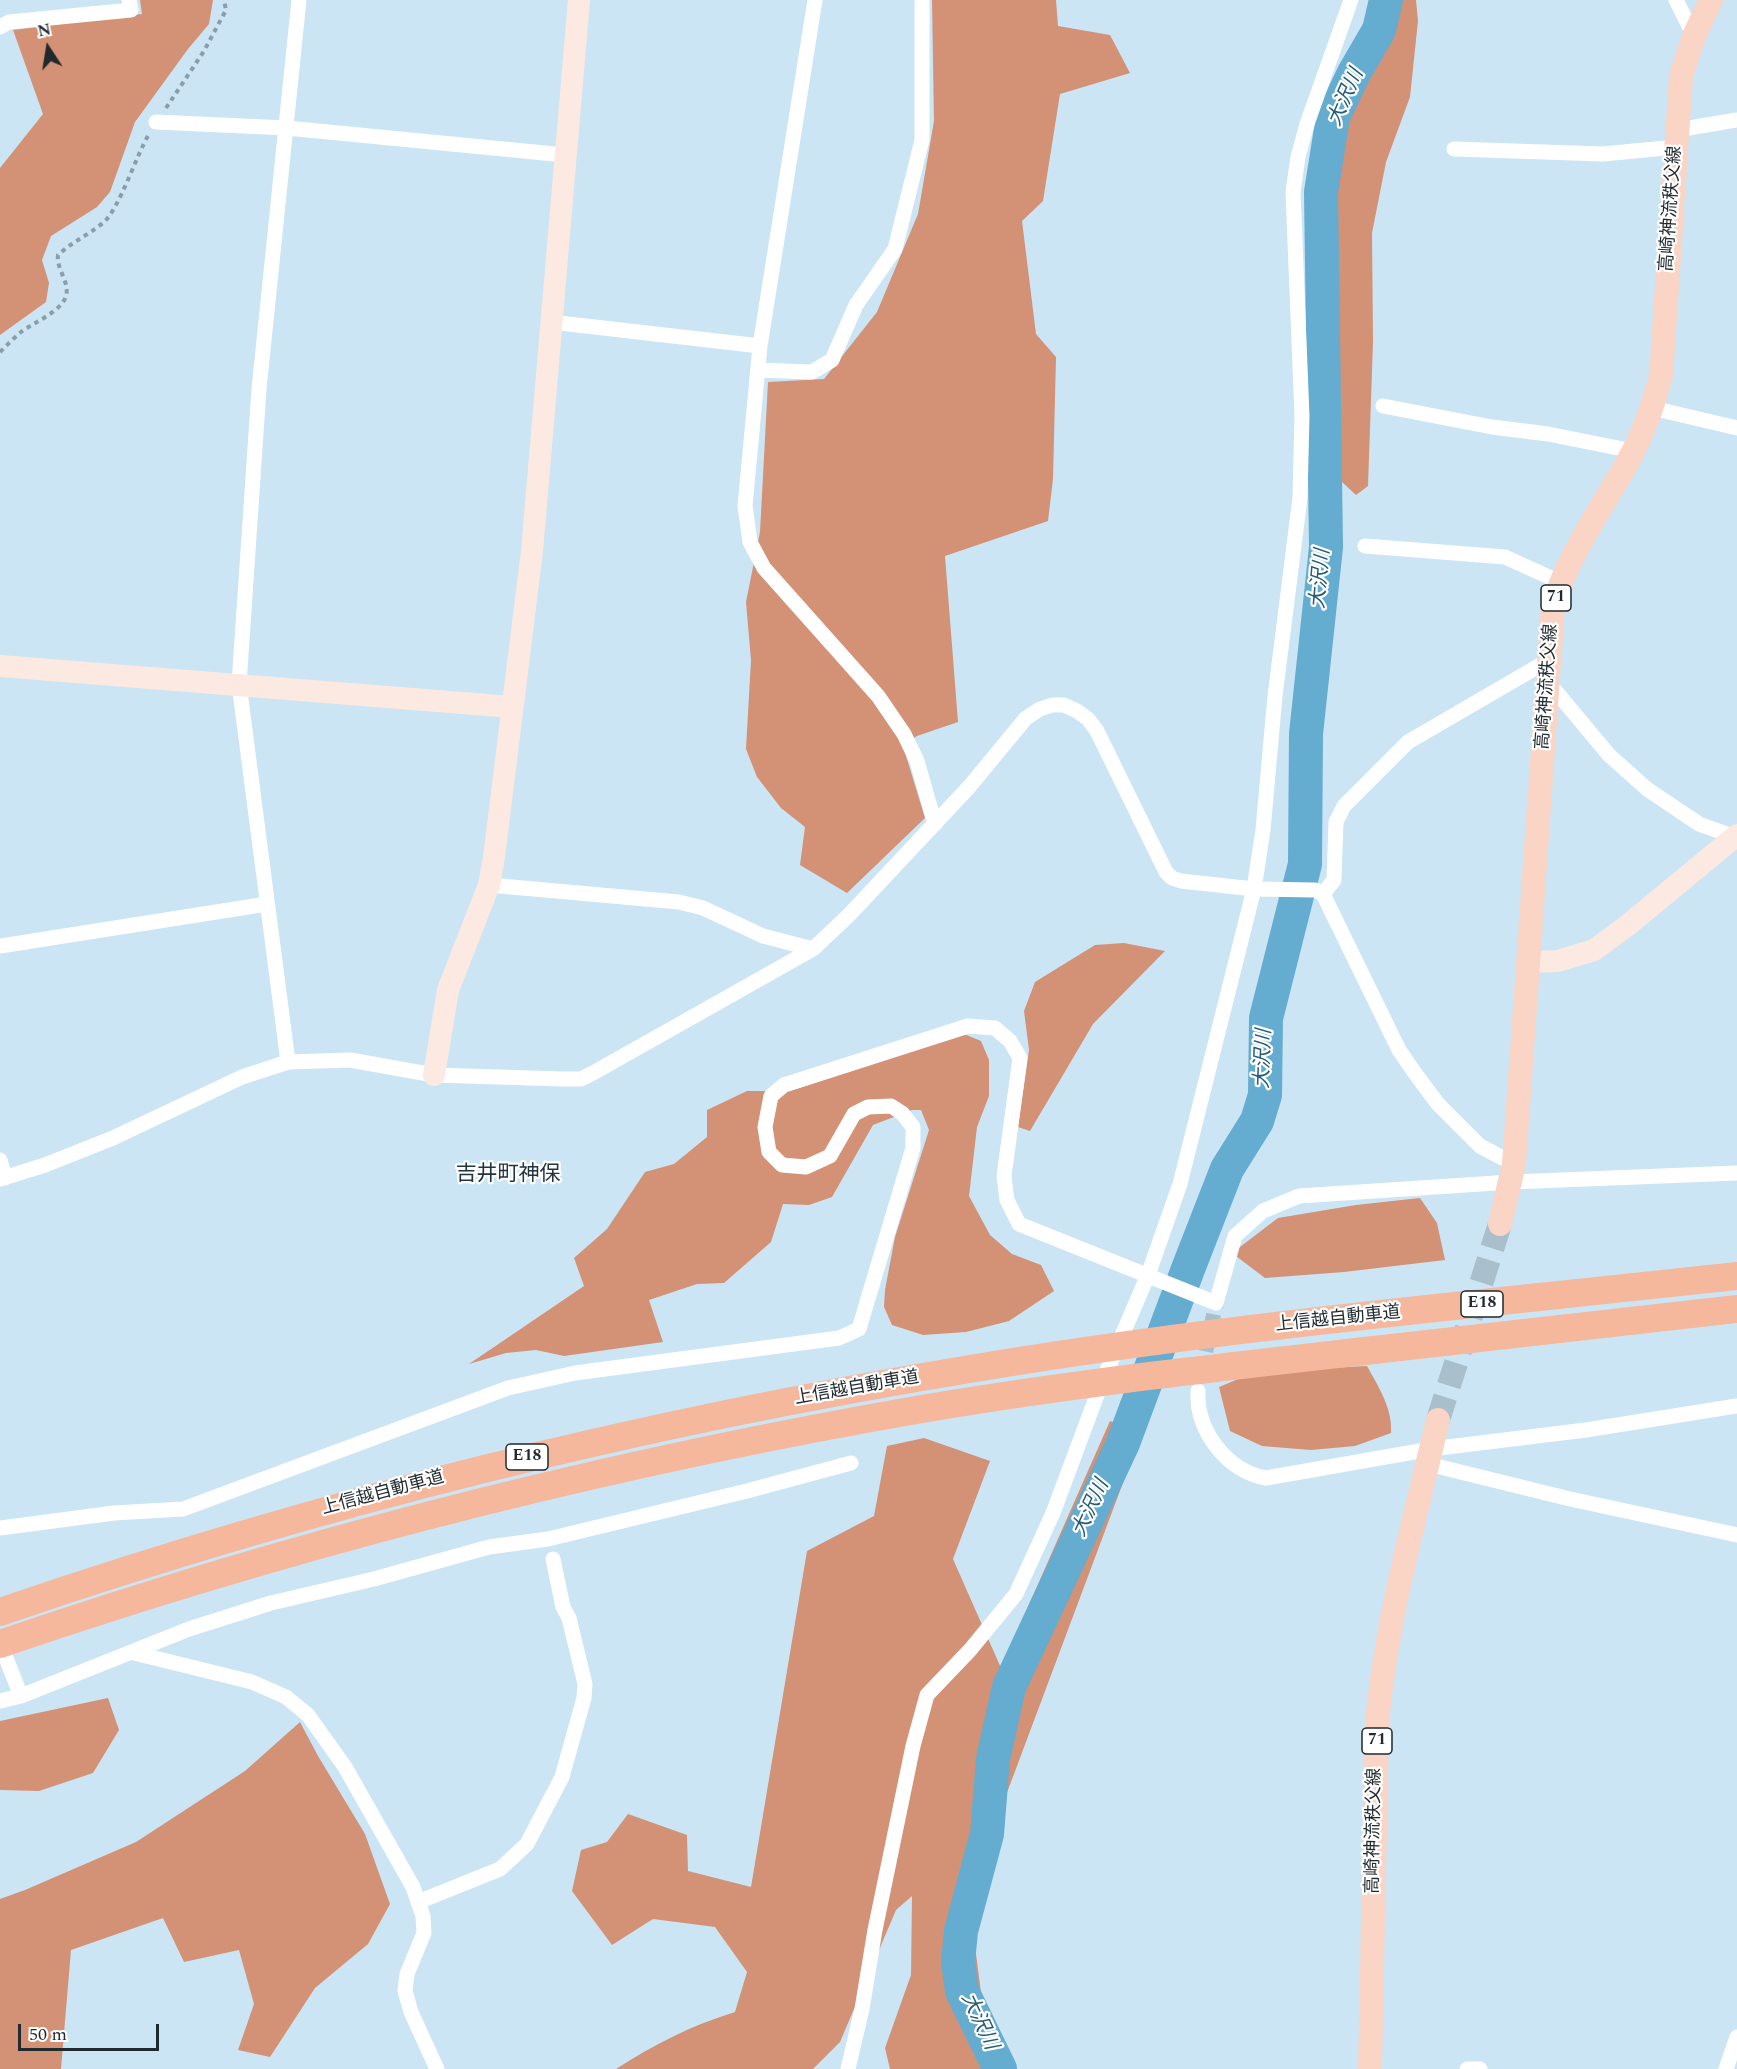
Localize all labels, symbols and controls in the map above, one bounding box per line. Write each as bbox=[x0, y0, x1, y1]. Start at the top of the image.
text: N bbox=[35, 17, 53, 43]
north arrow bbox=[18, 18, 78, 78]
water label: 大沢川 bbox=[1324, 66, 1370, 130]
street label: 高崎神流秩父線 bbox=[1657, 145, 1687, 273]
water label: 大沢川 bbox=[1307, 548, 1337, 610]
road number: 71 bbox=[1541, 585, 1571, 611]
street label: 高崎神流秩父線 bbox=[1533, 623, 1563, 751]
water label: 大沢川 bbox=[1252, 1029, 1278, 1089]
district label: 吉井町神保 bbox=[456, 1163, 560, 1189]
road number: E18 bbox=[1461, 1291, 1503, 1317]
street label: 上信越自動車道 bbox=[1274, 1303, 1402, 1337]
street label: 上信越自動車道 bbox=[793, 1367, 921, 1411]
road number: E18 bbox=[506, 1444, 548, 1470]
street label: 上信越自動車道 bbox=[319, 1467, 447, 1521]
water label: 大沢川 bbox=[1068, 1477, 1116, 1541]
road number: 71 bbox=[1362, 1728, 1392, 1754]
street label: 高崎神流秩父線 bbox=[1363, 1768, 1387, 1894]
water label: 大沢川 bbox=[954, 1990, 1002, 2054]
scale bar bbox=[21, 2012, 162, 2050]
text: 50 m bbox=[29, 2021, 67, 2048]

